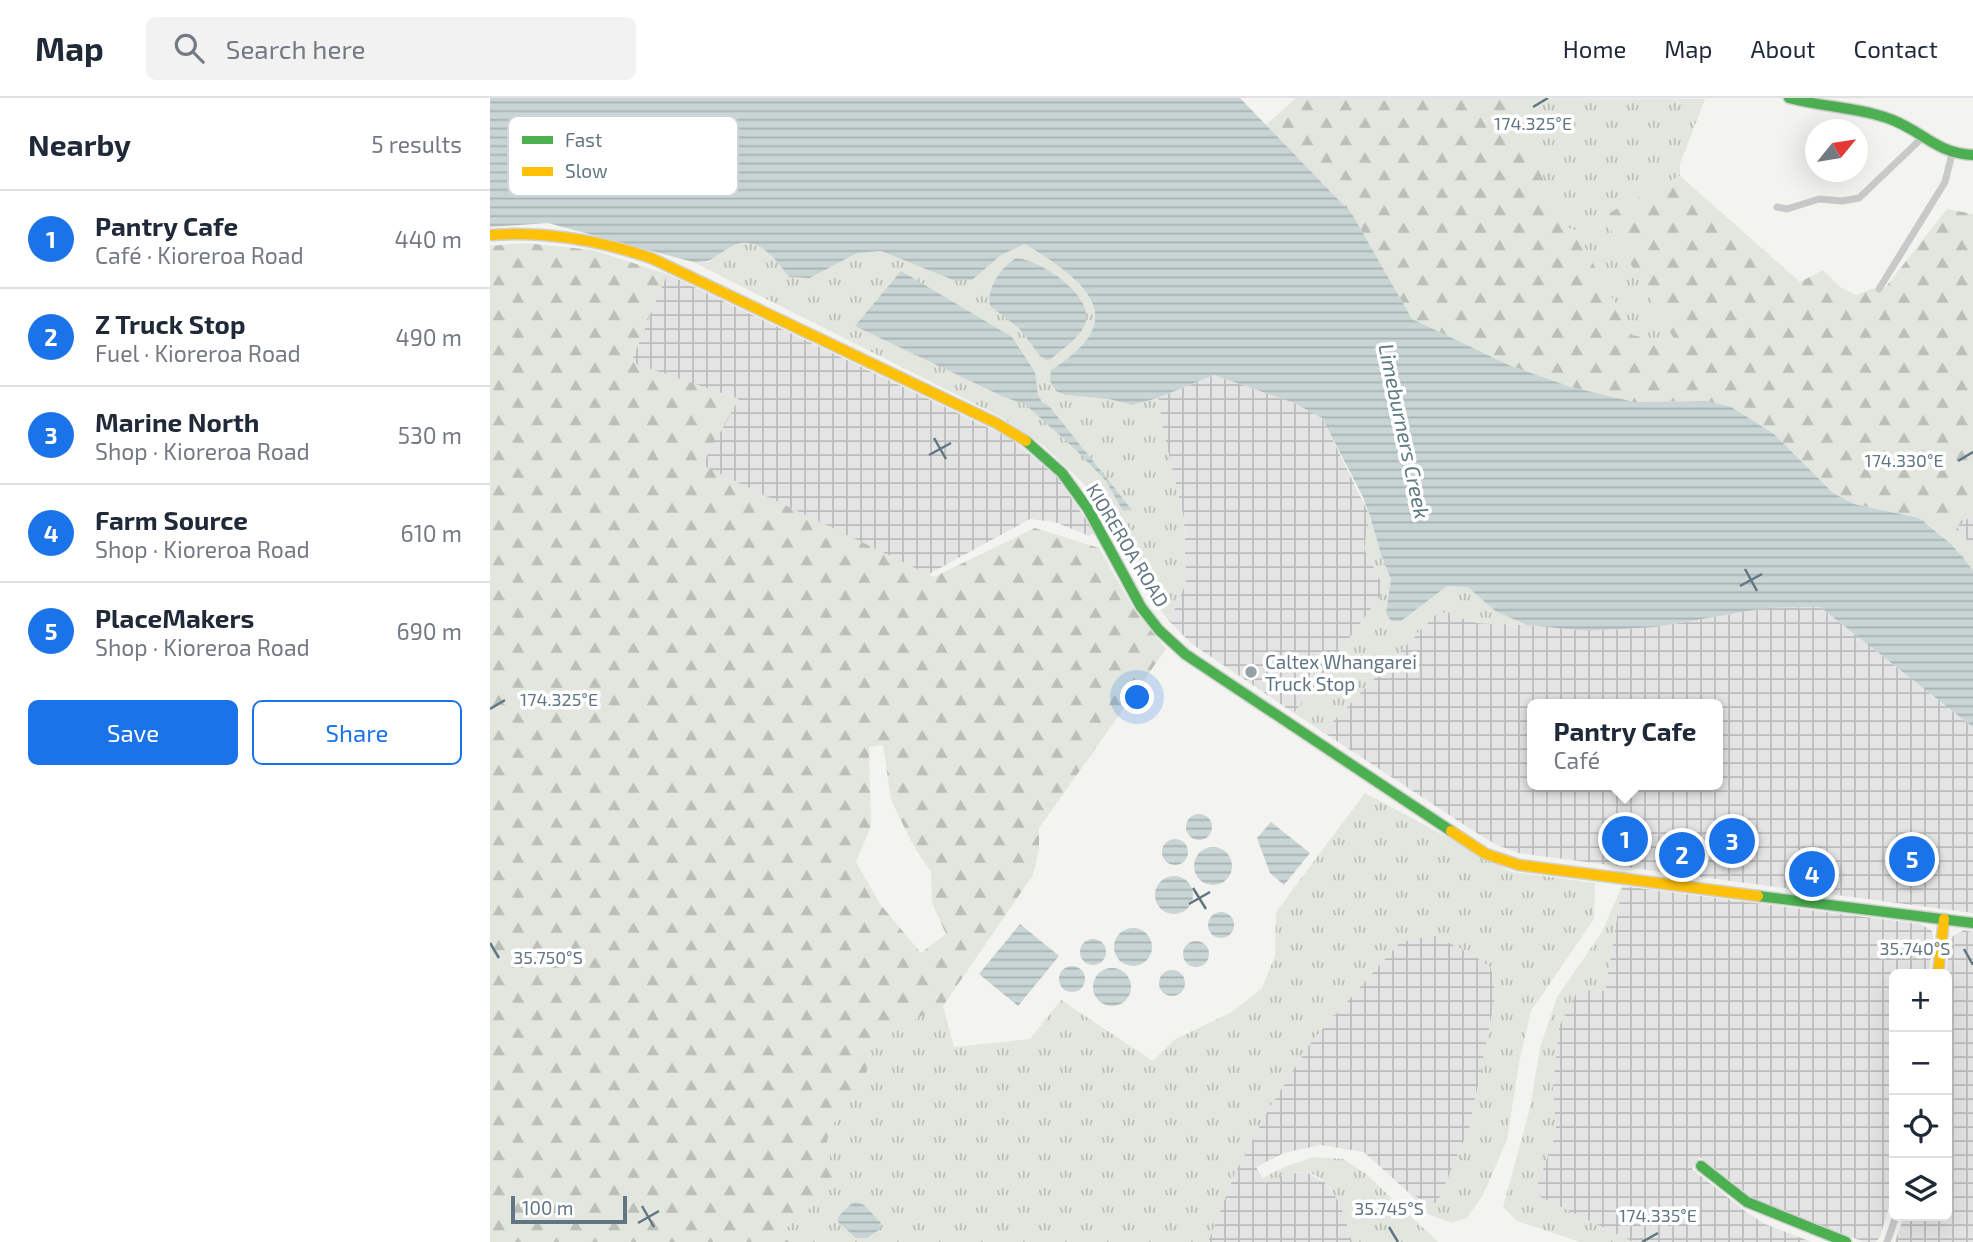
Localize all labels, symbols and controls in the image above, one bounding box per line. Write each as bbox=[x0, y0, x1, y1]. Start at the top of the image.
search box bbox=[146, 17, 636, 80]
text: Map bbox=[35, 28, 104, 68]
icon: search bbox=[170, 29, 208, 67]
text: Search here bbox=[226, 33, 365, 64]
text: Home bbox=[1563, 34, 1626, 63]
text: Map bbox=[1664, 34, 1712, 63]
text: About bbox=[1750, 34, 1816, 63]
text: Contact bbox=[1854, 34, 1938, 63]
text: 174.325°E bbox=[1494, 112, 1572, 134]
legend bbox=[508, 116, 738, 196]
north arrow bbox=[1805, 119, 1868, 182]
text: Nearby bbox=[28, 126, 131, 162]
text: Fast bbox=[565, 128, 602, 151]
text: 5 results bbox=[371, 130, 462, 158]
text: Slow bbox=[565, 159, 608, 182]
text: Pantry Cafe bbox=[95, 210, 238, 241]
text: 1 bbox=[46, 225, 56, 253]
text: 440 m bbox=[395, 225, 462, 253]
text: Café · Kioreroa Road bbox=[95, 241, 304, 269]
text: Z Truck Stop bbox=[95, 308, 246, 339]
text: 2 bbox=[44, 323, 58, 351]
text: 490 m bbox=[396, 323, 462, 351]
text: Fuel · Kioreroa Road bbox=[95, 339, 301, 367]
water label: Limeburners Creek bbox=[1374, 341, 1436, 521]
text: Marine North bbox=[95, 406, 259, 437]
text: 3 bbox=[44, 421, 58, 449]
text: 530 m bbox=[398, 421, 462, 449]
text: Shop · Kioreroa Road bbox=[95, 437, 310, 465]
text: 174.330°E bbox=[1864, 449, 1944, 471]
street label: KIOREROA ROAD bbox=[1082, 479, 1174, 611]
text: Farm Source bbox=[95, 504, 248, 535]
text: 4 bbox=[44, 519, 58, 547]
text: 610 m bbox=[401, 519, 462, 547]
text: Shop · Kioreroa Road bbox=[95, 535, 310, 563]
text: PlaceMakers bbox=[95, 602, 254, 633]
text: 5 bbox=[45, 617, 57, 645]
text: 690 m bbox=[397, 617, 462, 645]
text: Shop · Kioreroa Road bbox=[95, 633, 310, 661]
place label: Caltex Whangarei Truck Stop bbox=[1265, 650, 1417, 695]
marker: Caltex Whangarei Truck Stop bbox=[1243, 664, 1259, 680]
your location bbox=[1120, 680, 1154, 714]
text: 174.325°E bbox=[520, 688, 598, 710]
popup bbox=[1527, 699, 1723, 790]
button: Save bbox=[28, 700, 238, 765]
button: Share bbox=[252, 700, 462, 765]
text: Pantry Cafe bbox=[1553, 715, 1697, 746]
text: Café bbox=[1553, 746, 1600, 774]
pin: 1 bbox=[1602, 813, 1648, 865]
pin: 3 bbox=[1709, 815, 1755, 867]
pin: 2 bbox=[1659, 829, 1705, 881]
pin: 5 bbox=[1889, 833, 1935, 885]
pin: 4 bbox=[1789, 848, 1835, 900]
text: 35.740°S bbox=[1880, 937, 1950, 959]
text: 35.750°S bbox=[513, 946, 583, 968]
map controls bbox=[1889, 969, 1952, 1221]
button: + bbox=[1889, 969, 1952, 1032]
button: − bbox=[1889, 1032, 1952, 1095]
button: locate bbox=[1889, 1095, 1952, 1158]
button: layers bbox=[1889, 1158, 1952, 1221]
scale bar bbox=[511, 1193, 626, 1225]
text: 100 m bbox=[522, 1196, 573, 1219]
text: 35.745°S bbox=[1354, 1197, 1424, 1219]
text: 174.335°E bbox=[1619, 1204, 1697, 1226]

